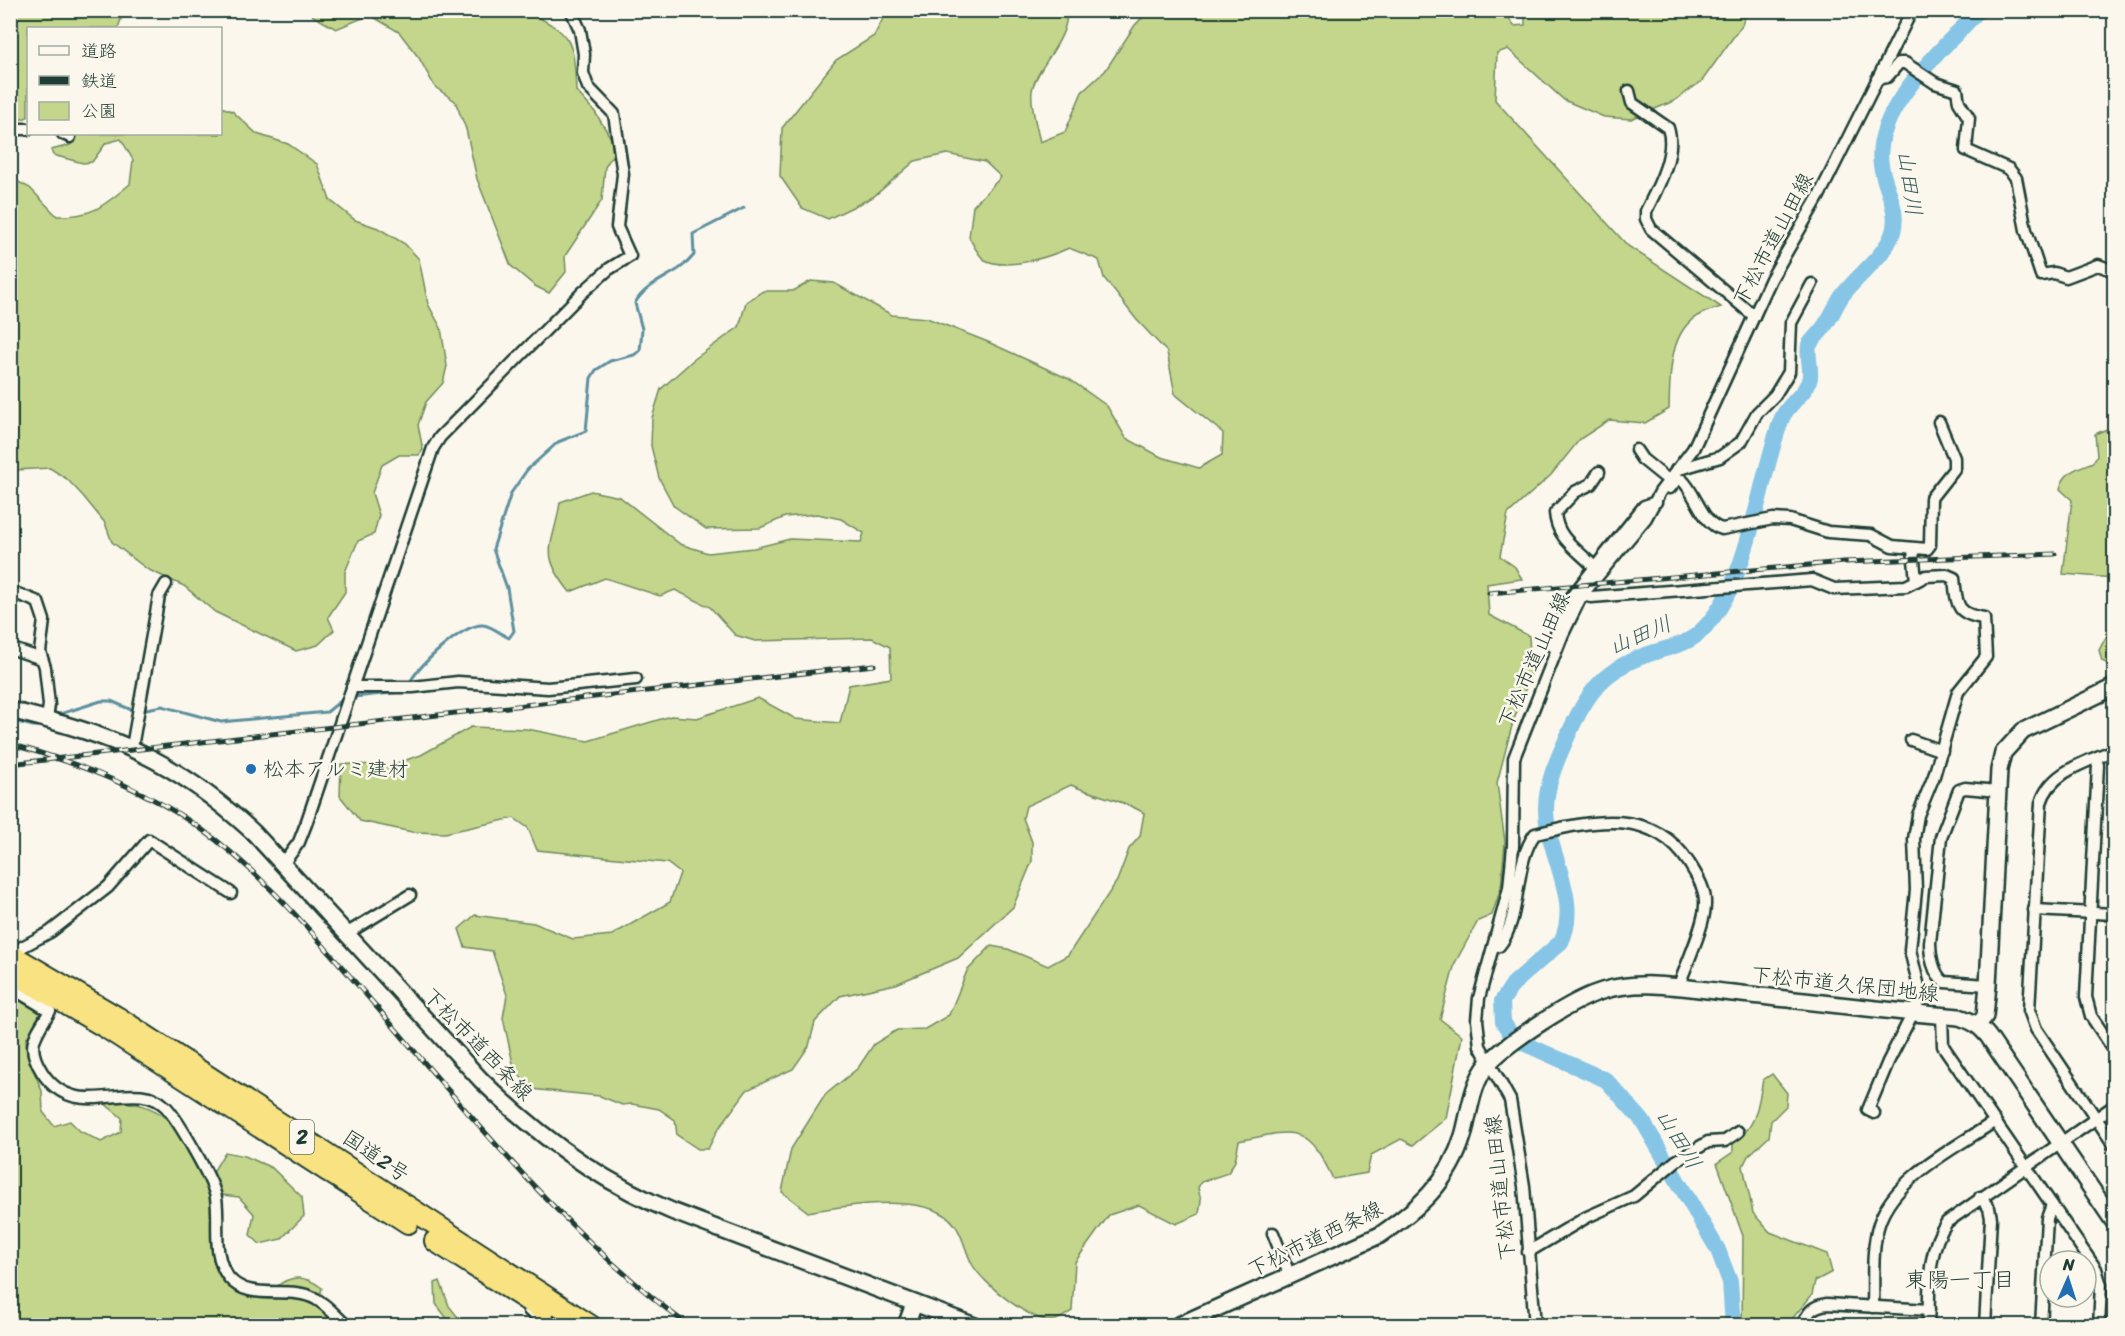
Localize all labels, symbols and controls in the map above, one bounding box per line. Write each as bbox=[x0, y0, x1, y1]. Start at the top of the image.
legend bbox=[27, 27, 222, 135]
text: 道路 bbox=[81, 35, 117, 67]
text: 鉄道 bbox=[81, 65, 117, 97]
text: 公園 bbox=[81, 95, 117, 127]
water label: 山田川 bbox=[1886, 148, 1934, 218]
street label: 下松市道山田線 bbox=[1722, 165, 1824, 313]
street label: 下松市道山田線 bbox=[1487, 585, 1581, 735]
water label: 山田川 bbox=[1602, 604, 1678, 666]
place label: 松本アルミ建材 bbox=[263, 750, 409, 788]
marker: 松本アルミ建材 bbox=[244, 762, 258, 776]
street label: 下松市道久保団地線 bbox=[1749, 955, 1941, 1013]
street label: 下松市道西条線 bbox=[413, 978, 543, 1110]
water label: 山田川 bbox=[1645, 1101, 1713, 1177]
street label: 下松市道山田線 bbox=[1473, 1113, 1527, 1263]
street label: 国道2号 bbox=[334, 1119, 418, 1193]
road number: 2 bbox=[290, 1120, 314, 1154]
street label: 下松市道西条線 bbox=[1241, 1190, 1389, 1288]
north arrow bbox=[2038, 1249, 2098, 1309]
text: N bbox=[2061, 1250, 2076, 1279]
district label: 東陽一丁目 bbox=[1905, 1260, 2015, 1299]

